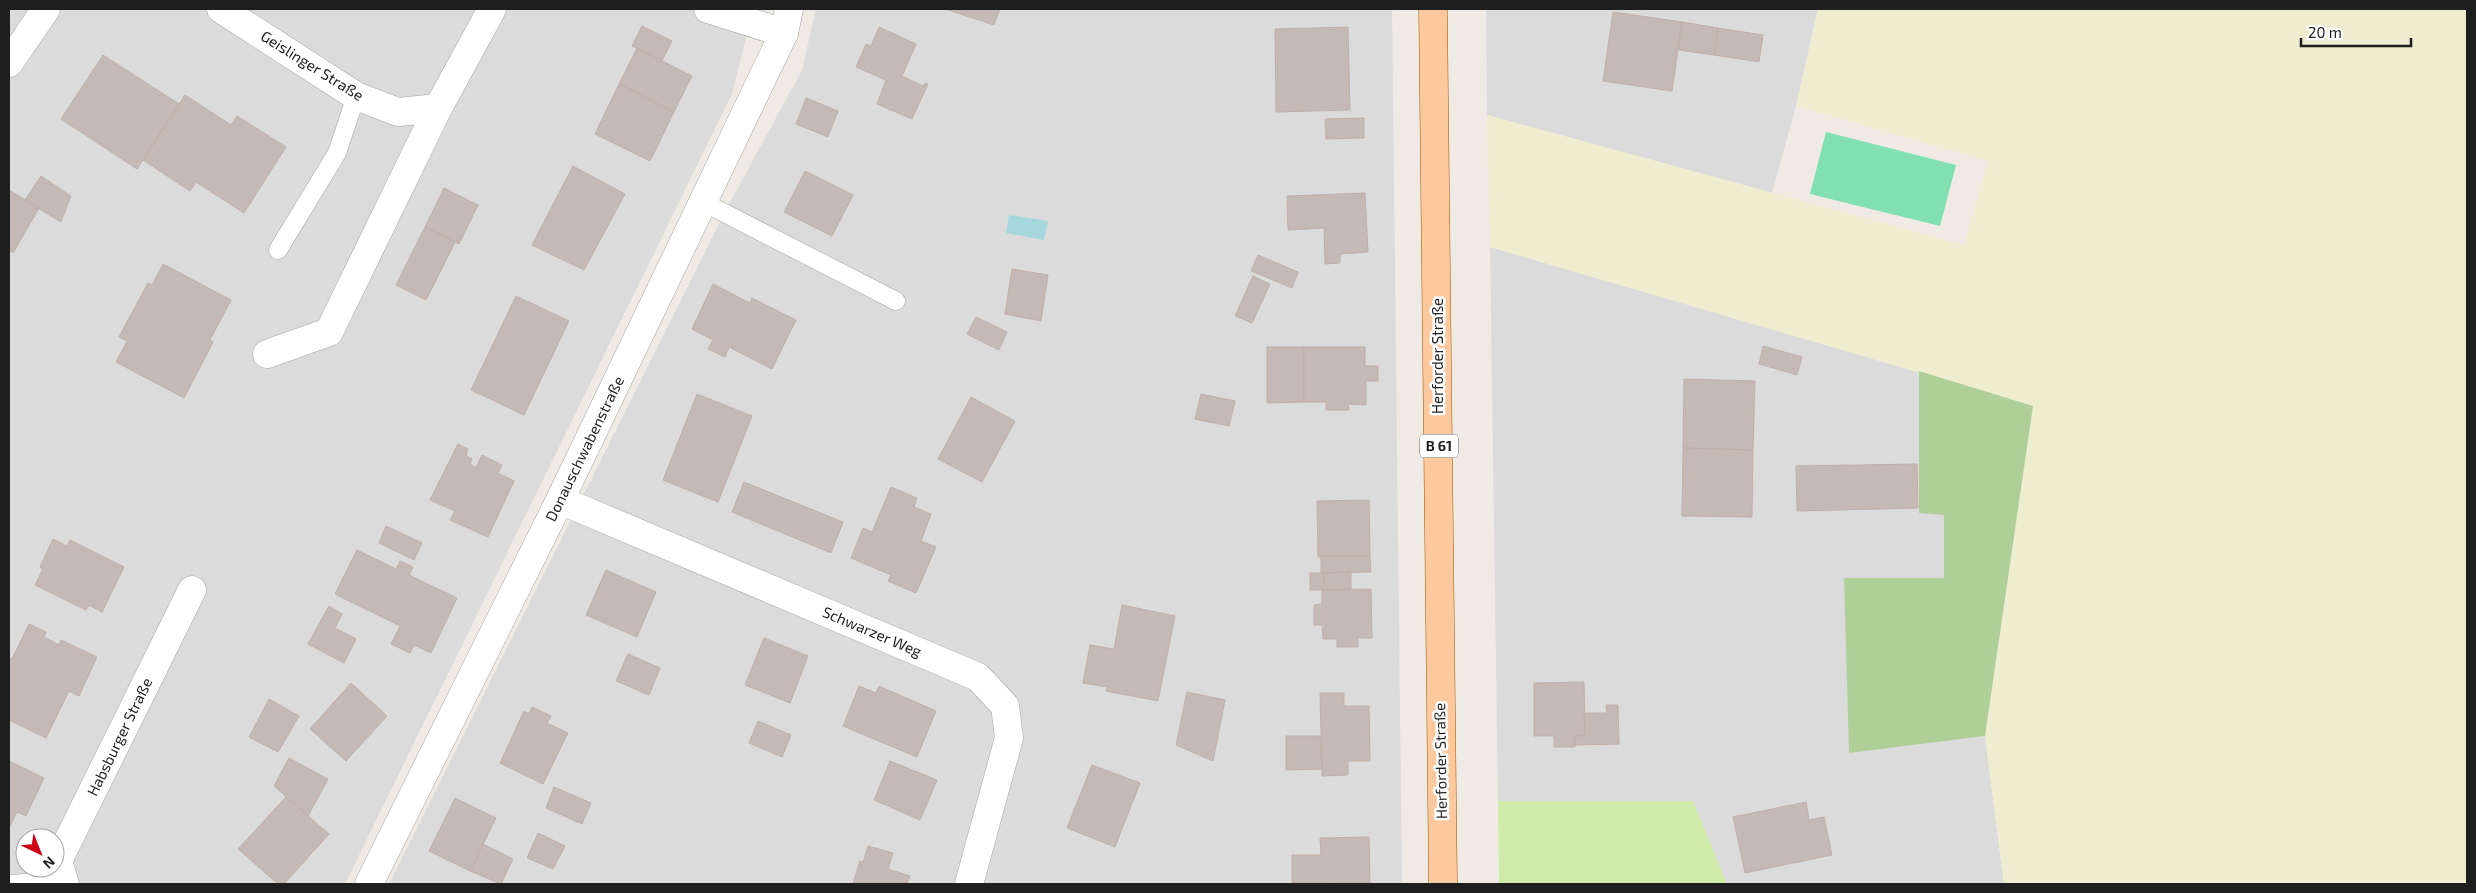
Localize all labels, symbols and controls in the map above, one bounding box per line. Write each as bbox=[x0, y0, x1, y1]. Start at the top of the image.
scale bar bbox=[2301, 15, 2411, 47]
text: 20 m bbox=[2308, 23, 2342, 41]
street label: Geislinger Straße bbox=[258, 26, 367, 104]
street label: Herforder Straße bbox=[1428, 298, 1446, 414]
street label: Donauschwabenstraße bbox=[541, 373, 627, 524]
road number: B 61 bbox=[1420, 434, 1458, 458]
street label: Schwarzer Weg bbox=[820, 602, 925, 660]
street label: Habsburger Straße bbox=[83, 674, 156, 799]
street label: Herforder Straße bbox=[1430, 703, 1450, 819]
north arrow bbox=[15, 828, 65, 878]
text: N bbox=[40, 853, 59, 873]

